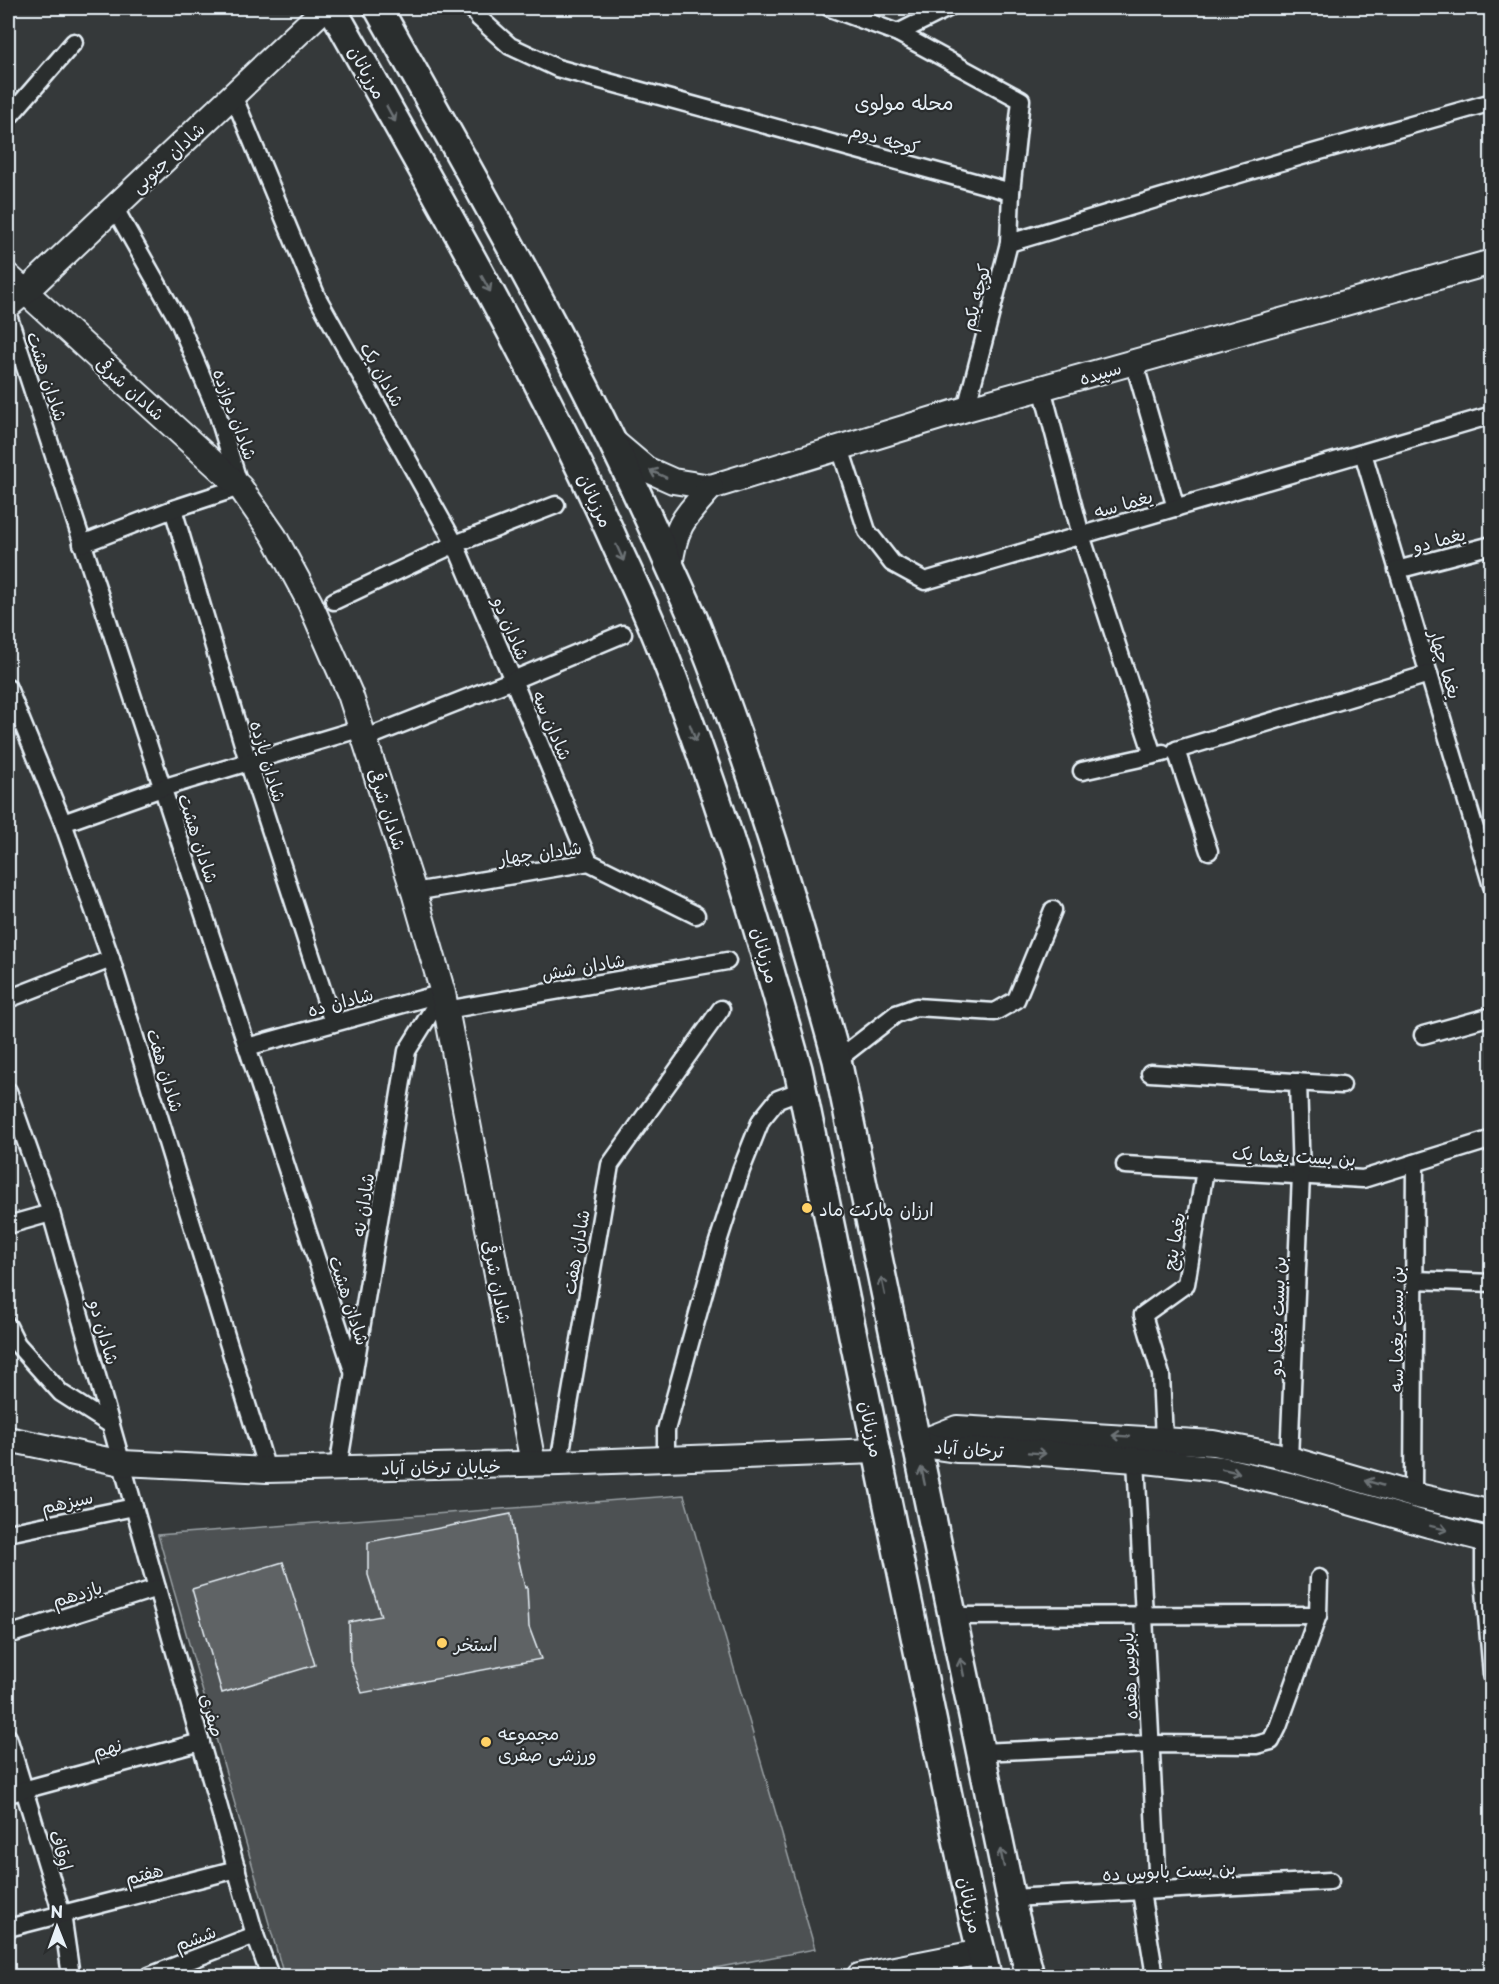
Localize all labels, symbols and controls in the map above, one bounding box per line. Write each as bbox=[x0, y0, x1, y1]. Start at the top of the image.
street label: مرزبانان bbox=[342, 40, 394, 104]
district label: محله مولوی bbox=[854, 87, 954, 117]
one-way arrow bbox=[385, 105, 397, 122]
street label: شادان جنوبی bbox=[124, 115, 210, 199]
street label: کوچه دوم bbox=[846, 116, 923, 162]
street label: کوچه یکم bbox=[953, 260, 999, 334]
one-way arrow bbox=[480, 275, 492, 292]
street label: شادان هشت bbox=[21, 328, 75, 424]
street label: شادان یک bbox=[354, 337, 412, 411]
street label: شادان شرقی bbox=[90, 350, 172, 426]
street label: سپیده bbox=[1076, 353, 1124, 391]
street label: شادان دوازده bbox=[207, 364, 265, 464]
street label: مرزبانان bbox=[572, 468, 620, 532]
one-way arrow bbox=[649, 468, 667, 480]
street label: یغما سه bbox=[1090, 482, 1156, 524]
street label: یغما دو bbox=[1408, 519, 1468, 560]
one-way arrow bbox=[615, 543, 626, 561]
street label: شادان دو bbox=[486, 590, 537, 664]
street label: یغما چهار bbox=[1422, 624, 1469, 702]
street label: شادان سه bbox=[526, 686, 580, 764]
street label: شادان یازده bbox=[244, 717, 294, 805]
one-way arrow bbox=[689, 723, 700, 742]
street label: شادان شرقی bbox=[362, 765, 414, 853]
street label: شادان هشت bbox=[172, 790, 226, 886]
street label: شادان چهار bbox=[495, 833, 583, 871]
street label: مرزبانان bbox=[745, 924, 787, 986]
street label: شادان شش bbox=[539, 945, 627, 987]
street label: شادان ده bbox=[304, 979, 376, 1023]
street label: شادان هفت bbox=[141, 1025, 191, 1115]
street label: بن بست یغما یک bbox=[1231, 1138, 1357, 1172]
street label: شادان نه bbox=[344, 1171, 380, 1239]
place label: ارزان مارکت ماد bbox=[819, 1195, 934, 1222]
marker: ارزان مارکت ماد bbox=[800, 1201, 814, 1215]
street label: شادان هفت bbox=[554, 1207, 596, 1297]
street label: یغما پنج bbox=[1155, 1210, 1191, 1272]
street label: شادان شرقی bbox=[477, 1238, 519, 1326]
street label: شادان هشت bbox=[323, 1252, 377, 1348]
street label: بن بست یغما دو bbox=[1260, 1256, 1292, 1378]
street label: بن بست یغما سه bbox=[1382, 1266, 1409, 1392]
one-way arrow bbox=[876, 1276, 888, 1295]
street label: شادان دو bbox=[82, 1294, 127, 1368]
street label: مرزبانان bbox=[853, 1398, 891, 1460]
one-way arrow bbox=[1112, 1431, 1132, 1442]
street label: ترخان آباد bbox=[933, 1432, 1005, 1464]
one-way arrow bbox=[1026, 1448, 1046, 1459]
street label: خیابان ترخان آباد bbox=[381, 1451, 501, 1481]
one-way arrow bbox=[1221, 1466, 1240, 1478]
one-way arrow bbox=[916, 1467, 928, 1486]
one-way arrow bbox=[1365, 1477, 1384, 1488]
street label: سیزهم bbox=[39, 1482, 96, 1522]
one-way arrow bbox=[1429, 1522, 1448, 1534]
street label: یازدهم bbox=[49, 1573, 106, 1615]
place label: استخر bbox=[452, 1630, 497, 1657]
street label: بابوس هفده bbox=[1112, 1632, 1144, 1720]
marker: استخر bbox=[435, 1636, 449, 1650]
one-way arrow bbox=[956, 1658, 968, 1677]
street label: صفری bbox=[194, 1690, 232, 1740]
place label: مجموعه ورزشی صفری bbox=[498, 1719, 597, 1767]
street label: نهم bbox=[89, 1730, 125, 1766]
marker: مجموعه ورزشی صفری bbox=[479, 1735, 493, 1749]
street label: اوقاف bbox=[43, 1826, 81, 1874]
one-way arrow bbox=[996, 1849, 1008, 1868]
street label: بن بست بابوس ده bbox=[1101, 1853, 1237, 1887]
street label: هفتم bbox=[122, 1855, 166, 1893]
street label: مرزبانان bbox=[952, 1874, 990, 1936]
north arrow bbox=[27, 1897, 87, 1957]
text: N bbox=[50, 1899, 63, 1923]
street label: ششم bbox=[170, 1917, 220, 1959]

